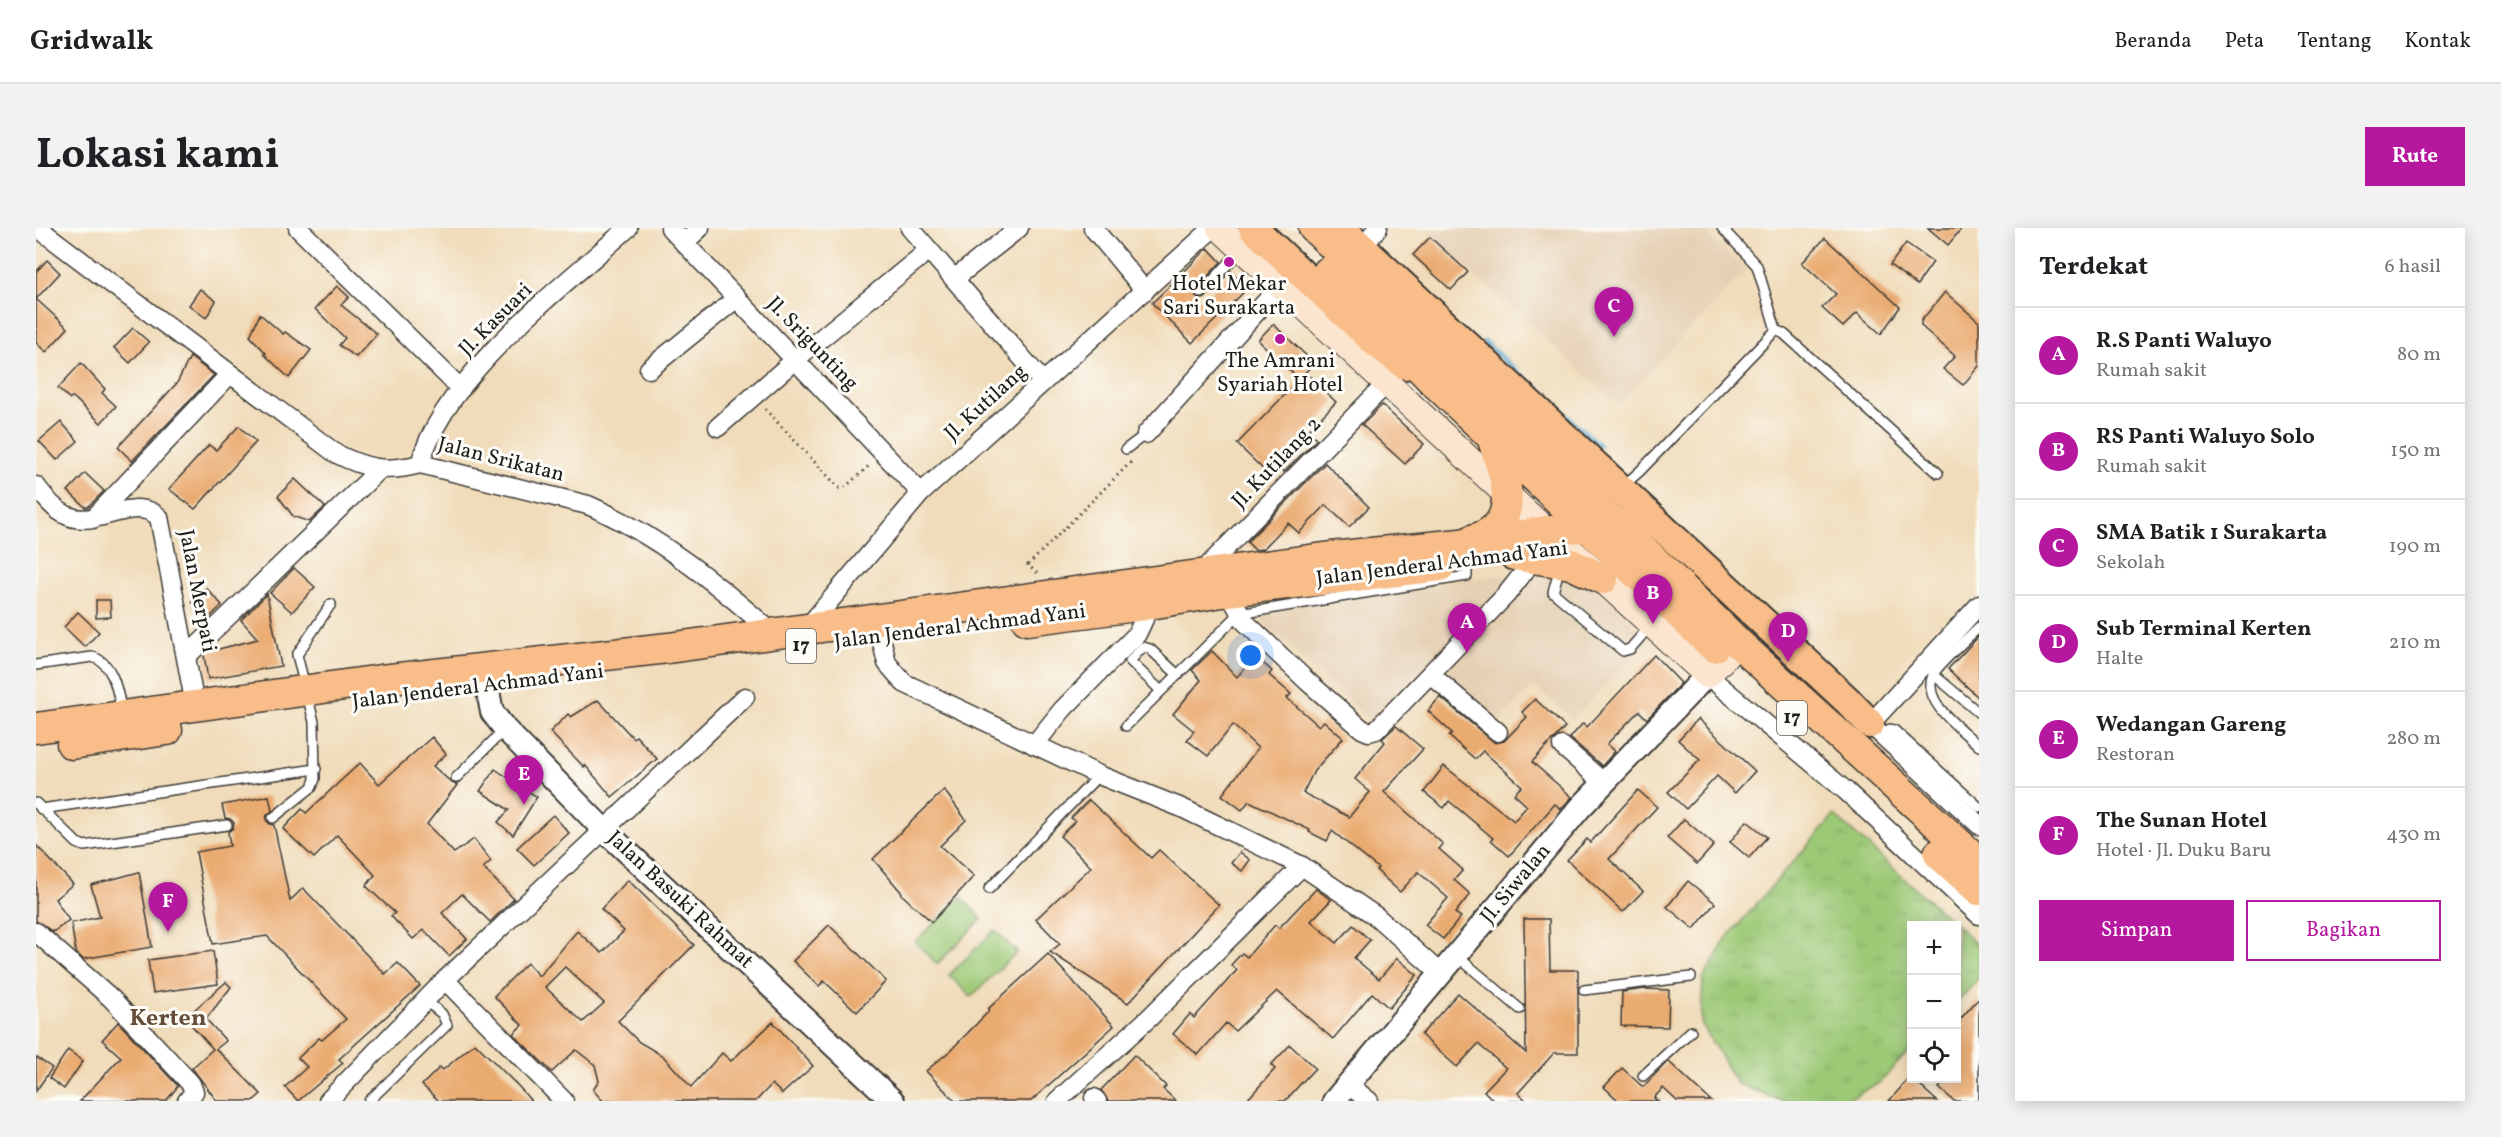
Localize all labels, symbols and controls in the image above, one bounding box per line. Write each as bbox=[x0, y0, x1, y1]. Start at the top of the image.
text: Gridwalk bbox=[30, 22, 153, 61]
text: Beranda bbox=[2114, 27, 2192, 56]
text: Peta bbox=[2225, 27, 2264, 56]
text: Tentang bbox=[2297, 27, 2372, 56]
text: Kontak bbox=[2405, 27, 2471, 56]
text: Lokasi kami bbox=[36, 127, 280, 186]
button: Rute bbox=[2365, 127, 2465, 186]
text: Terdekat bbox=[2039, 249, 2148, 285]
text: 6 hasil bbox=[2384, 253, 2441, 281]
marker: Hotel Mekar Sari Surakarta bbox=[1222, 255, 1236, 269]
place label: Hotel Mekar Sari Surakarta bbox=[1163, 270, 1295, 323]
street label: Jl. Kasuari bbox=[453, 277, 539, 363]
pin: C bbox=[1594, 288, 1634, 337]
street label: Jl. Srigunting bbox=[759, 290, 865, 398]
text: R.S Panti Waluyo bbox=[2096, 326, 2272, 357]
marker: The Amrani Syariah Hotel bbox=[1273, 332, 1287, 346]
text: A bbox=[2051, 341, 2066, 369]
text: 80 m bbox=[2397, 341, 2441, 369]
place label: The Amrani Syariah Hotel bbox=[1217, 347, 1343, 400]
text: Rumah sakit bbox=[2096, 357, 2207, 385]
street label: Jl. Kutilang bbox=[938, 358, 1034, 448]
street label: Jl. Kutilang 2 bbox=[1226, 411, 1328, 515]
text: RS Panti Waluyo Solo bbox=[2096, 422, 2315, 453]
street label: Jalan Srikatan bbox=[435, 430, 567, 490]
text: B bbox=[2052, 437, 2065, 465]
text: 150 m bbox=[2390, 437, 2441, 465]
text: Rumah sakit bbox=[2096, 453, 2207, 481]
text: SMA Batik 1 Surakarta bbox=[2096, 518, 2327, 549]
street label: Jalan Merpati bbox=[171, 527, 223, 655]
text: C bbox=[2052, 533, 2065, 561]
text: 190 m bbox=[2389, 533, 2441, 561]
street label: Jalan Jenderal Achmad Yani bbox=[1315, 534, 1569, 594]
text: Sekolah bbox=[2096, 549, 2165, 577]
pin: B bbox=[1634, 574, 1672, 624]
street label: Jalan Jenderal Achmad Yani bbox=[833, 597, 1087, 657]
pin: A bbox=[1448, 604, 1486, 653]
pin: D bbox=[1768, 612, 1808, 662]
text: Sub Terminal Kerten bbox=[2096, 614, 2311, 645]
road number: 17 bbox=[786, 629, 816, 663]
text: D bbox=[2051, 629, 2066, 657]
text: 210 m bbox=[2389, 629, 2441, 657]
your location bbox=[1236, 641, 1265, 670]
text: Halte bbox=[2096, 645, 2143, 673]
street label: Jalan Jenderal Achmad Yani bbox=[351, 657, 605, 717]
road number: 17 bbox=[1777, 701, 1807, 735]
text: Wedangan Gareng bbox=[2096, 710, 2286, 741]
text: E bbox=[2052, 725, 2065, 753]
text: 280 m bbox=[2386, 725, 2441, 753]
text: Restoran bbox=[2096, 741, 2175, 769]
pin: E bbox=[504, 756, 544, 805]
text: The Sunan Hotel bbox=[2096, 806, 2267, 837]
text: F bbox=[2053, 821, 2064, 849]
text: 430 m bbox=[2386, 821, 2441, 849]
street label: Jalan Basuki Rahmat bbox=[600, 824, 760, 976]
text: Hotel · Jl. Duku Baru bbox=[2096, 837, 2271, 865]
street label: Jl. Siwalan bbox=[1474, 838, 1558, 930]
pin: F bbox=[148, 882, 188, 932]
button: Simpan bbox=[2039, 900, 2234, 961]
button: Bagikan bbox=[2246, 900, 2441, 961]
map controls bbox=[1907, 921, 1961, 1083]
button: + bbox=[1907, 921, 1961, 975]
button: − bbox=[1907, 975, 1961, 1029]
district label: Kerten bbox=[129, 1002, 207, 1036]
button: locate bbox=[1907, 1029, 1961, 1083]

